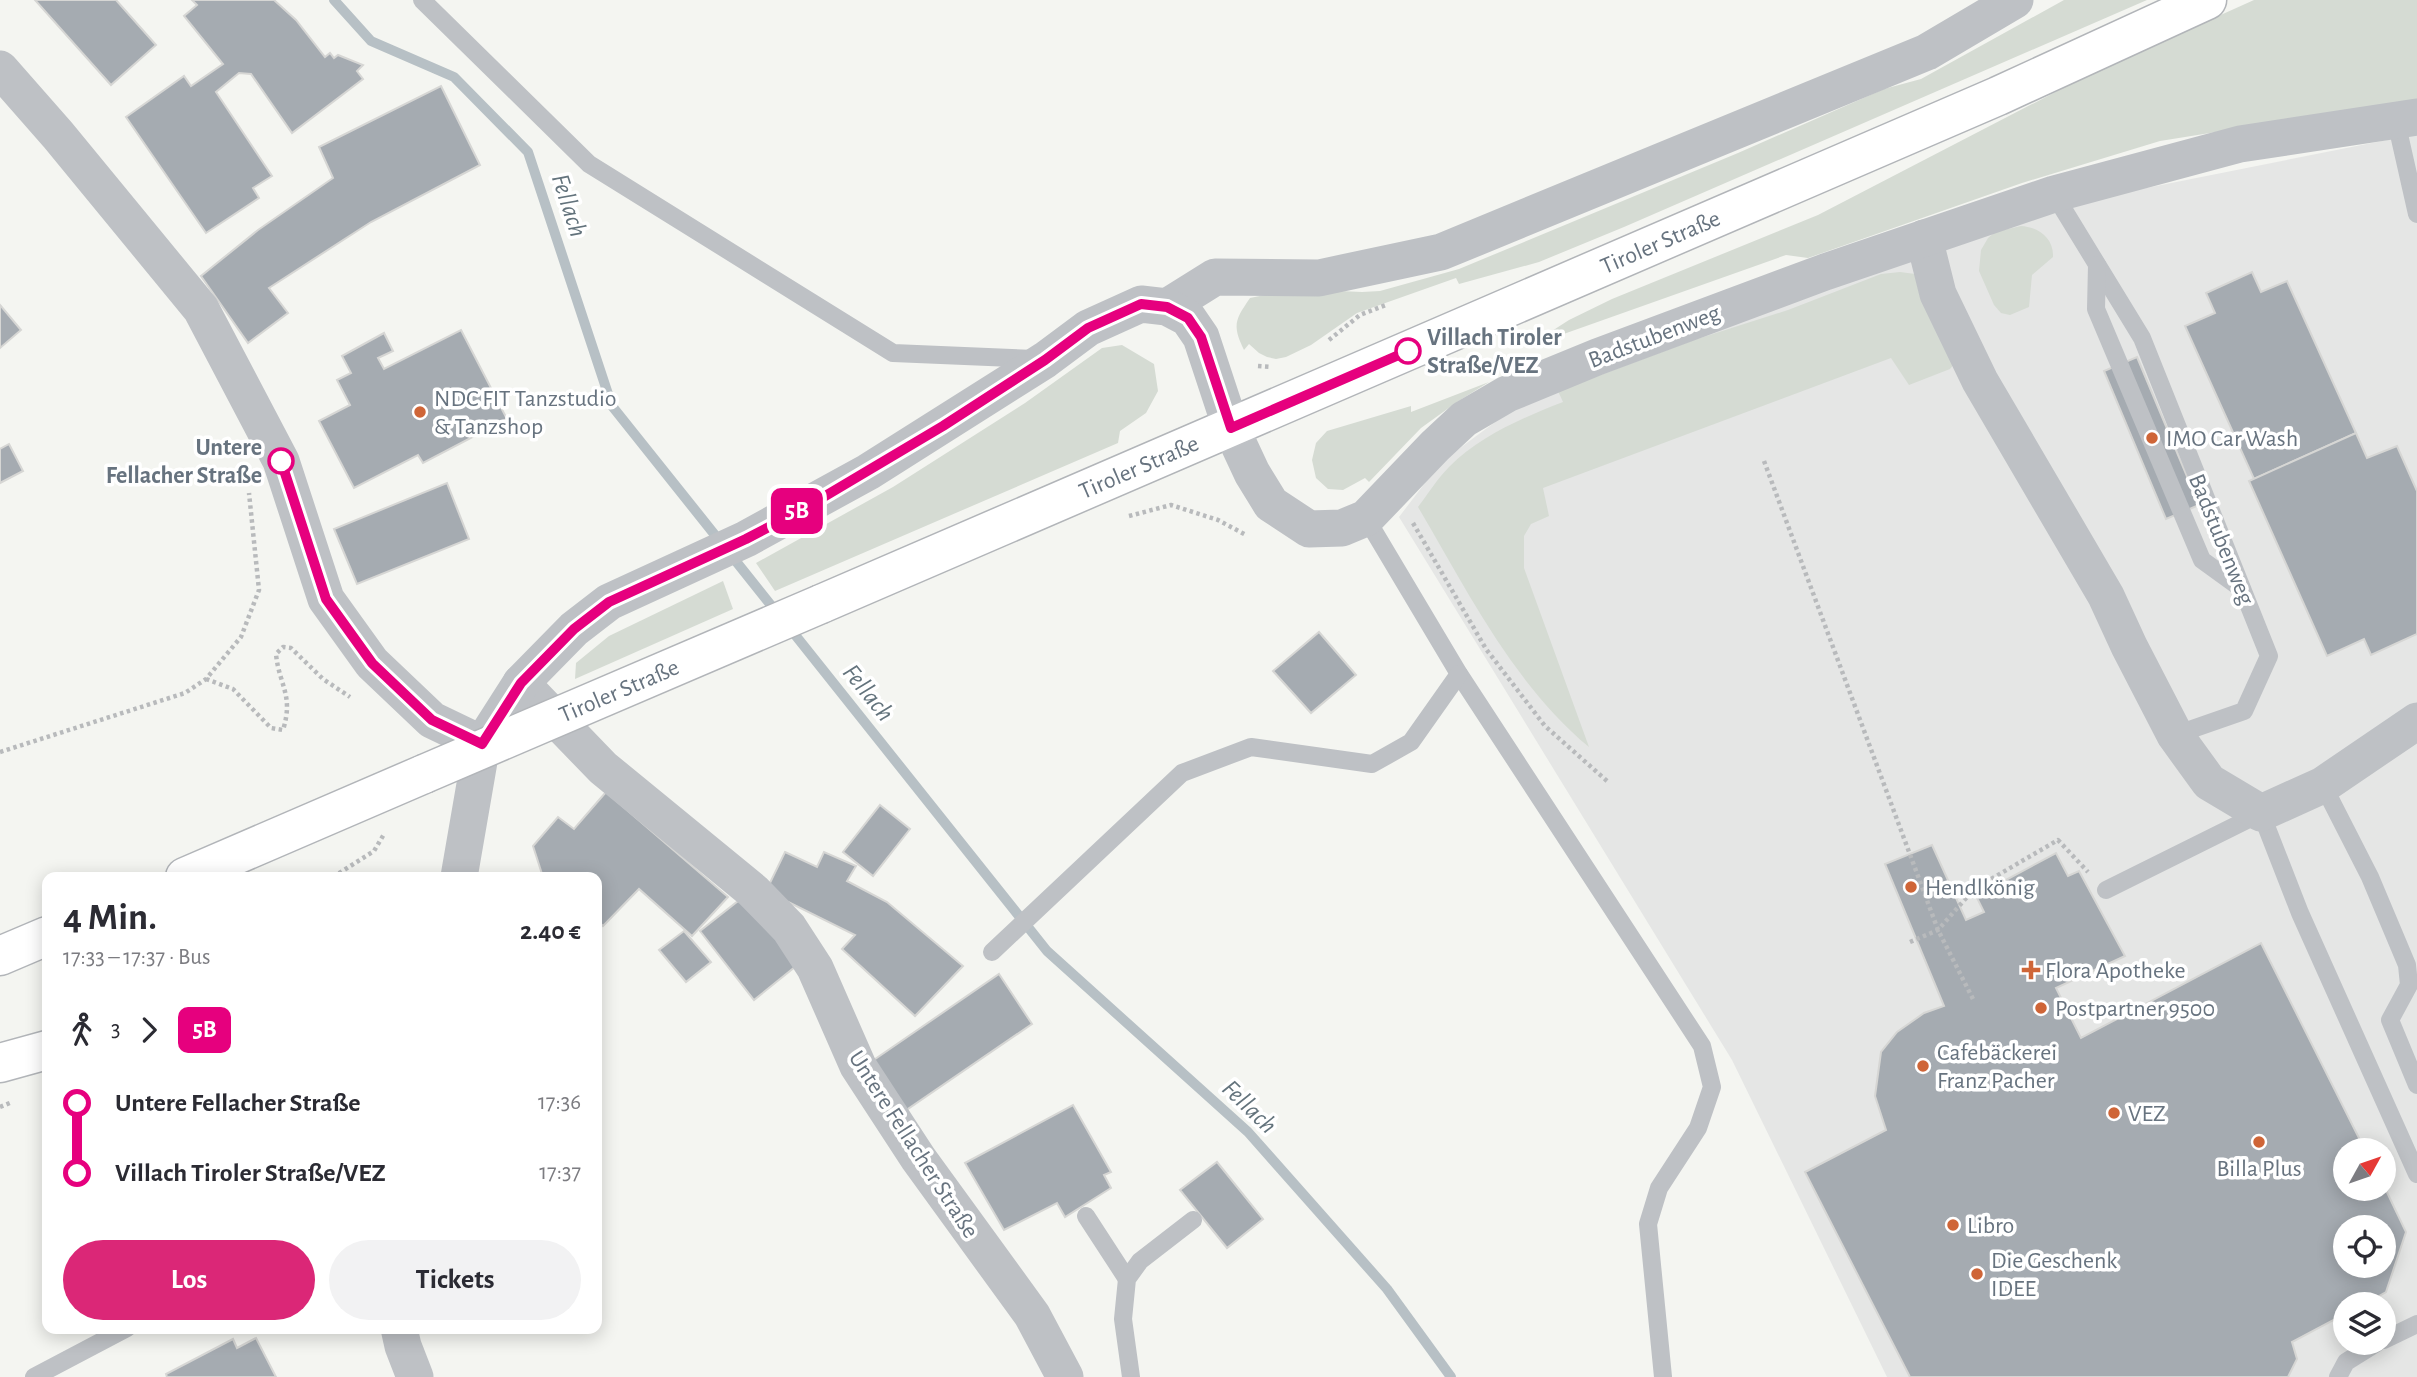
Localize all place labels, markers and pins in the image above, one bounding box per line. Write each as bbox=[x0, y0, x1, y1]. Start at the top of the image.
place label: Villach Tiroler Straße/VEZ bbox=[1427, 326, 1562, 378]
marker: Villach Tiroler Straße/VEZ bbox=[1395, 338, 1421, 364]
place label: NDC FIT Tanzstudio & Tanzshop bbox=[434, 387, 617, 439]
marker: NDC FIT Tanzstudio & Tanzshop bbox=[412, 404, 428, 420]
place label: IMO Car Wash bbox=[2166, 427, 2298, 451]
marker: IMO Car Wash bbox=[2144, 430, 2160, 446]
place label: Untere Fellacher Straße bbox=[106, 436, 262, 488]
marker: Untere Fellacher Straße bbox=[268, 448, 294, 474]
place label: Hendlkönig bbox=[1925, 876, 2035, 900]
marker: Hendlkönig bbox=[1903, 879, 1919, 895]
place label: Flora Apotheke bbox=[2045, 959, 2186, 983]
marker: Flora Apotheke bbox=[2023, 962, 2039, 978]
place label: Postpartner 9500 bbox=[2055, 997, 2215, 1021]
marker: Postpartner 9500 bbox=[2033, 1000, 2049, 1016]
place label: Cafebäckerei Franz Pacher bbox=[1937, 1041, 2057, 1093]
marker: Cafebäckerei Franz Pacher bbox=[1915, 1058, 1931, 1074]
place label: VEZ bbox=[2128, 1102, 2166, 1126]
marker: VEZ bbox=[2106, 1105, 2122, 1121]
marker: Billa Plus bbox=[2251, 1134, 2267, 1150]
place label: Billa Plus bbox=[2216, 1157, 2302, 1181]
place label: Libro bbox=[1967, 1214, 2014, 1238]
marker: Libro bbox=[1945, 1217, 1961, 1233]
place label: Die Geschenk IDEE bbox=[1991, 1249, 2117, 1301]
marker: Die Geschenk IDEE bbox=[1969, 1266, 1985, 1282]

